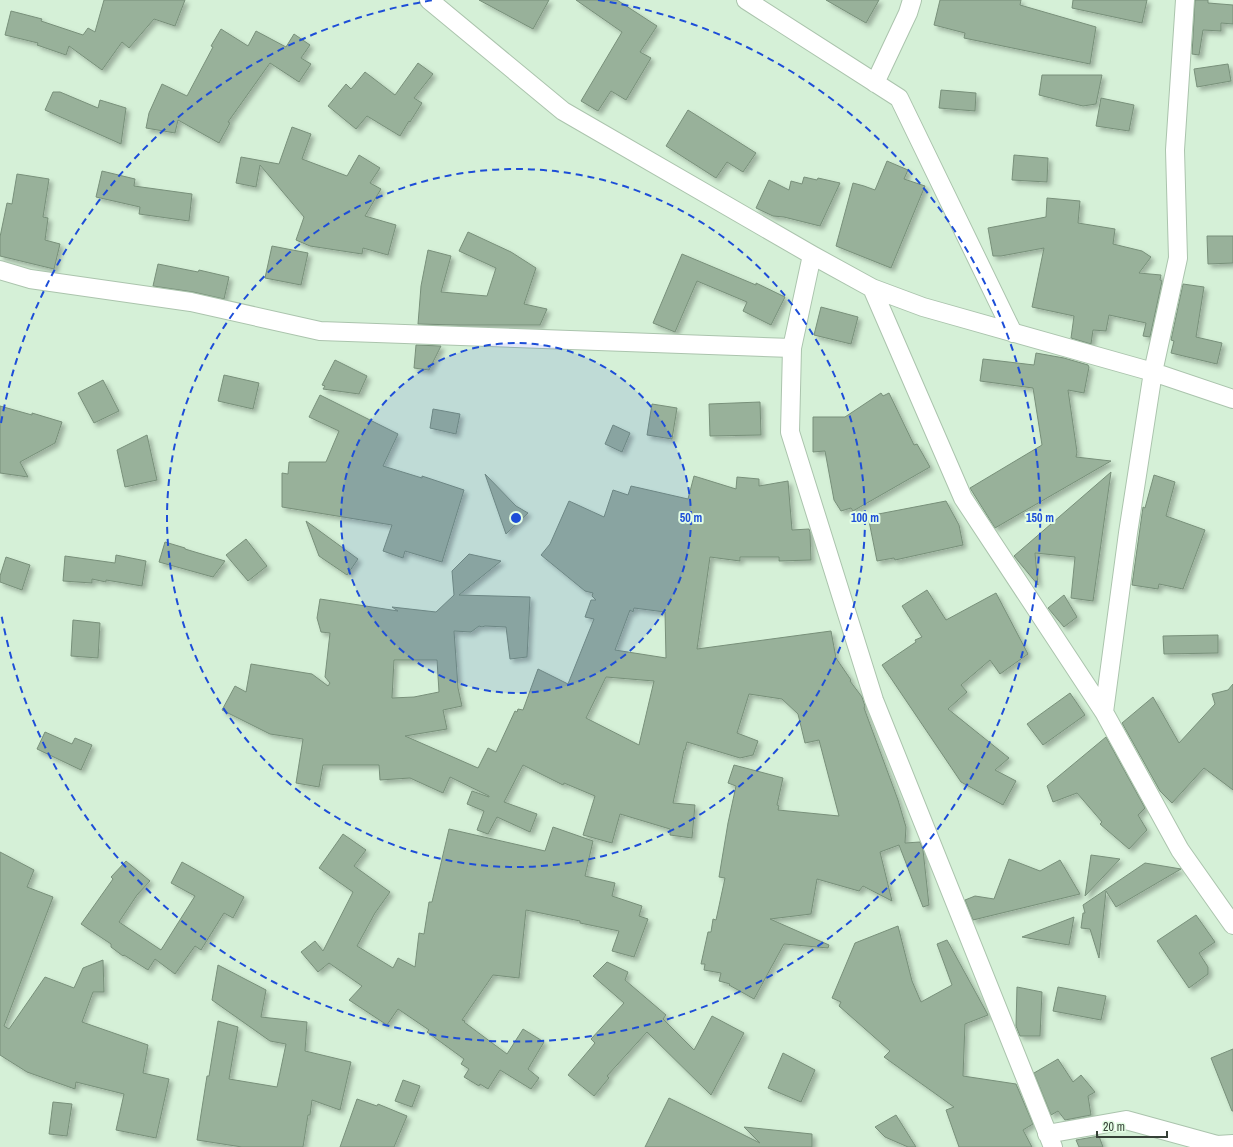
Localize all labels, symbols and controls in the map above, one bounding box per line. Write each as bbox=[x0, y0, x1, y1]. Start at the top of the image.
text: 50 m bbox=[680, 510, 702, 526]
text: 100 m bbox=[851, 510, 879, 526]
text: 150 m bbox=[1026, 510, 1054, 526]
centre of rings bbox=[509, 511, 523, 525]
scale bar bbox=[1097, 1113, 1167, 1139]
text: 20 m bbox=[1103, 1119, 1125, 1135]

